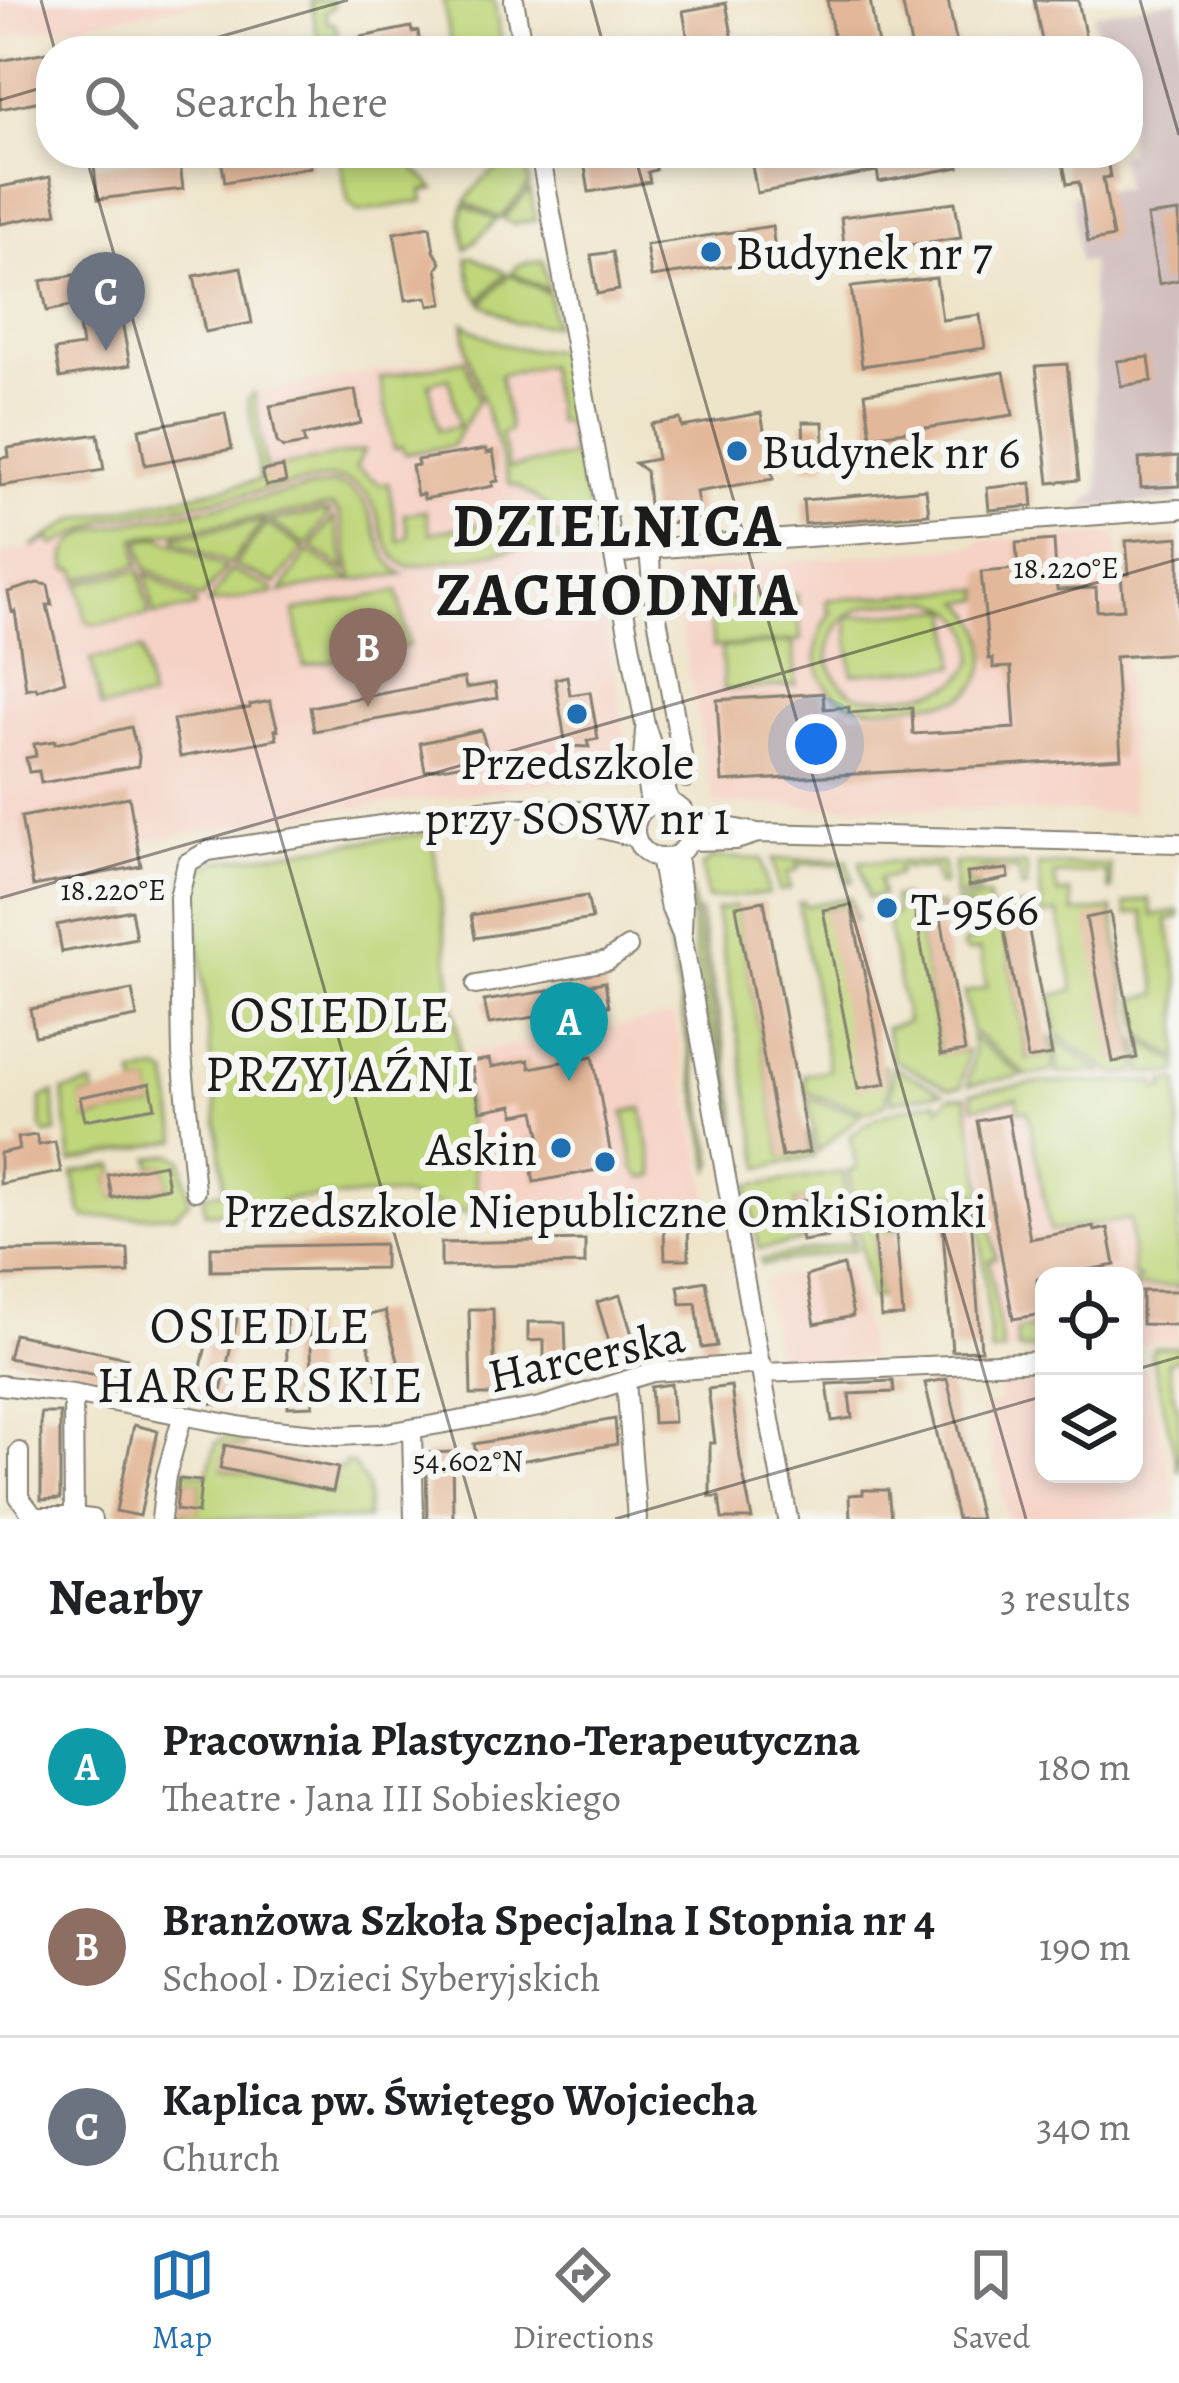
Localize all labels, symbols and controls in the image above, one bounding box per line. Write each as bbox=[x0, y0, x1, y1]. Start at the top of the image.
search box bbox=[36, 36, 1143, 168]
icon: search bbox=[78, 69, 144, 135]
text: Search here bbox=[174, 71, 388, 133]
place label: Budynek nr 7 bbox=[735, 220, 993, 286]
marker: Budynek nr 7 bbox=[698, 239, 724, 265]
pin: C bbox=[67, 252, 145, 351]
place label: Budynek nr 6 bbox=[761, 419, 1020, 485]
marker: Budynek nr 6 bbox=[724, 438, 750, 464]
district label: DZIELNICA ZACHODNIA bbox=[436, 485, 800, 636]
text: 18.220°E bbox=[1013, 548, 1119, 588]
pin: B bbox=[329, 608, 407, 707]
marker: Przedszkole przy SOSW nr 1 bbox=[564, 701, 590, 727]
your location bbox=[786, 714, 846, 774]
place label: Przedszkole przy SOSW nr 1 bbox=[424, 730, 730, 851]
text: 18.220°E bbox=[60, 870, 166, 910]
place label: T-9566 bbox=[911, 876, 1039, 942]
marker: T-9566 bbox=[874, 895, 900, 921]
district label: OSIEDLE PRZYJAŹNI bbox=[205, 980, 477, 1109]
pin: A bbox=[530, 982, 608, 1081]
place label: Askin bbox=[425, 1116, 537, 1182]
marker: Askin bbox=[548, 1135, 574, 1161]
marker: Przedszkole Niepubliczne OmkiSiomki bbox=[592, 1149, 618, 1175]
place label: Przedszkole Niepubliczne OmkiSiomki bbox=[223, 1178, 987, 1244]
map controls bbox=[1035, 1267, 1143, 1483]
button: locate bbox=[1035, 1267, 1143, 1375]
district label: OSIEDLE HARCERSKIE bbox=[96, 1291, 426, 1420]
street label: Harcerska bbox=[482, 1303, 691, 1409]
button: layers bbox=[1035, 1375, 1143, 1483]
text: 54.602°N bbox=[413, 1441, 523, 1481]
text: Nearby bbox=[48, 1562, 202, 1632]
text: 3 results bbox=[1000, 1571, 1131, 1624]
text: Pracownia Plastyczno-Terapeutyczna bbox=[162, 1709, 860, 1771]
text: A bbox=[75, 1740, 99, 1793]
text: 180 m bbox=[1038, 1740, 1131, 1793]
text: Theatre · Jana III Sobieskiego bbox=[162, 1771, 621, 1824]
text: Branżowa Szkoła Specjalna I Stopnia nr 4 bbox=[162, 1889, 935, 1951]
text: B bbox=[75, 1920, 99, 1973]
text: 190 m bbox=[1039, 1920, 1131, 1973]
text: School · Dzieci Syberyjskich bbox=[162, 1951, 601, 2004]
text: Kaplica pw. Świętego Wojciecha bbox=[162, 2069, 758, 2131]
text: C bbox=[75, 2100, 99, 2153]
text: 340 m bbox=[1036, 2100, 1131, 2153]
text: Church bbox=[162, 2131, 280, 2184]
tab: Map bbox=[149, 2242, 215, 2359]
tab: Directions bbox=[513, 2242, 654, 2359]
tab: Saved bbox=[952, 2242, 1030, 2359]

